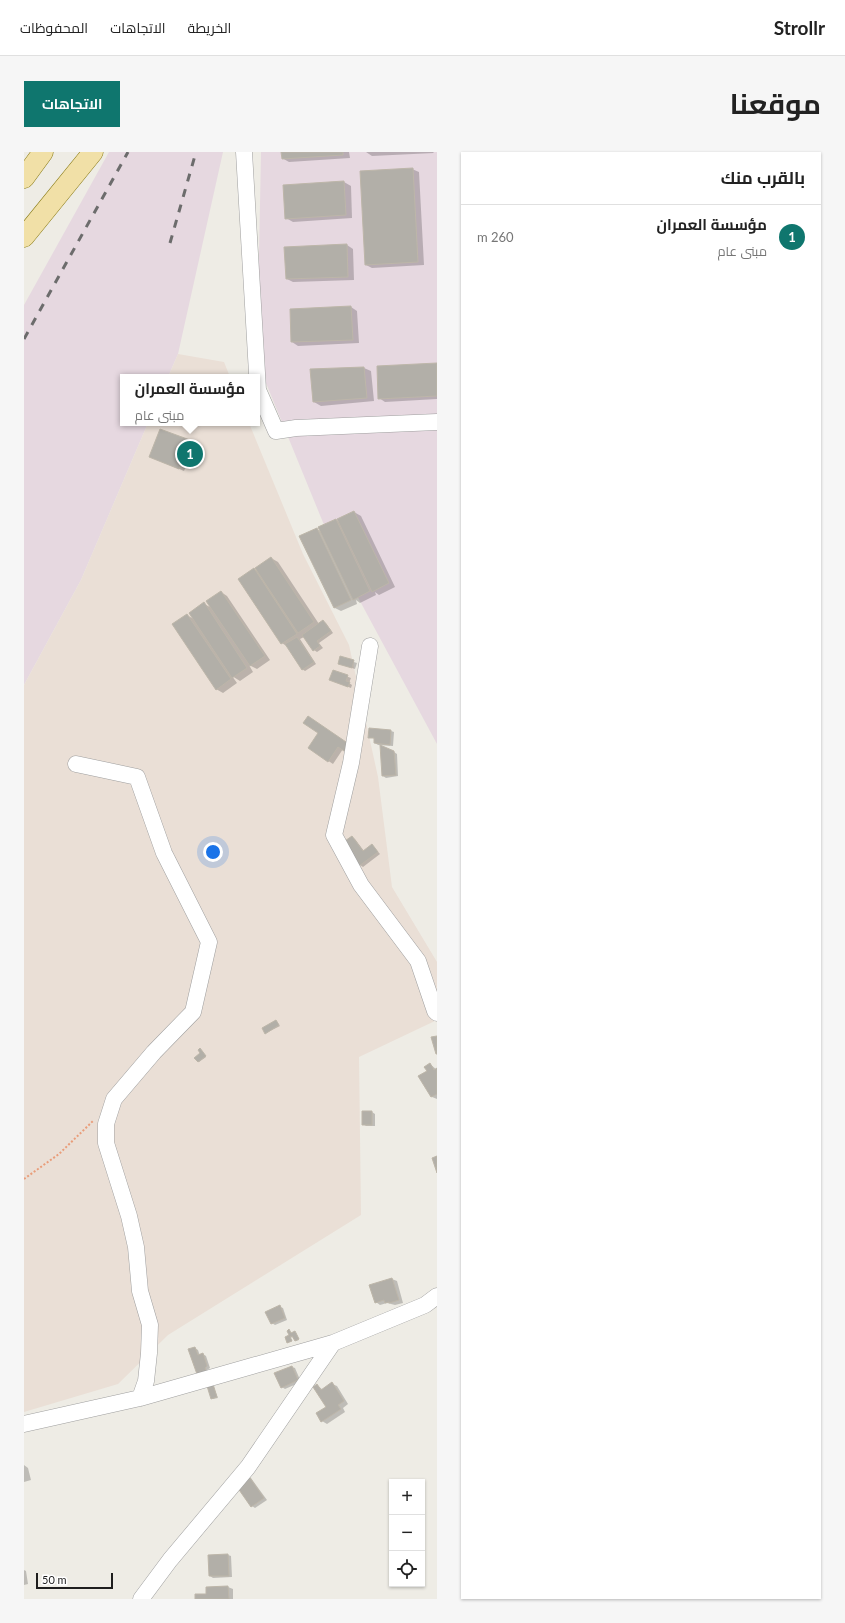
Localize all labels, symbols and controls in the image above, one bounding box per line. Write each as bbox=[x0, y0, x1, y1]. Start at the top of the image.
text: Strollr bbox=[774, 16, 825, 39]
text: المحفوظات bbox=[20, 19, 88, 36]
text: الاتجاهات bbox=[110, 19, 166, 36]
text: الخريطة bbox=[188, 19, 231, 36]
button: الاتجاهات bbox=[24, 81, 120, 127]
text: موقعنا bbox=[730, 86, 821, 120]
text: بالقرب منك bbox=[721, 167, 805, 188]
text: مؤسسة العمران bbox=[657, 215, 767, 233]
text: 260 m bbox=[477, 229, 514, 245]
text: 1 bbox=[788, 229, 796, 245]
text: مبنى عام bbox=[717, 243, 767, 259]
popup bbox=[120, 374, 260, 426]
text: مؤسسة العمران bbox=[135, 379, 245, 397]
text: مبنى عام bbox=[135, 407, 184, 423]
pin: 1 bbox=[177, 439, 203, 469]
your location bbox=[203, 842, 223, 862]
map controls bbox=[389, 1479, 425, 1587]
button: + bbox=[389, 1479, 425, 1515]
button: − bbox=[389, 1515, 425, 1551]
button: locate bbox=[389, 1551, 425, 1587]
scale bar bbox=[36, 1571, 113, 1590]
text: 50 m bbox=[42, 1573, 67, 1586]

